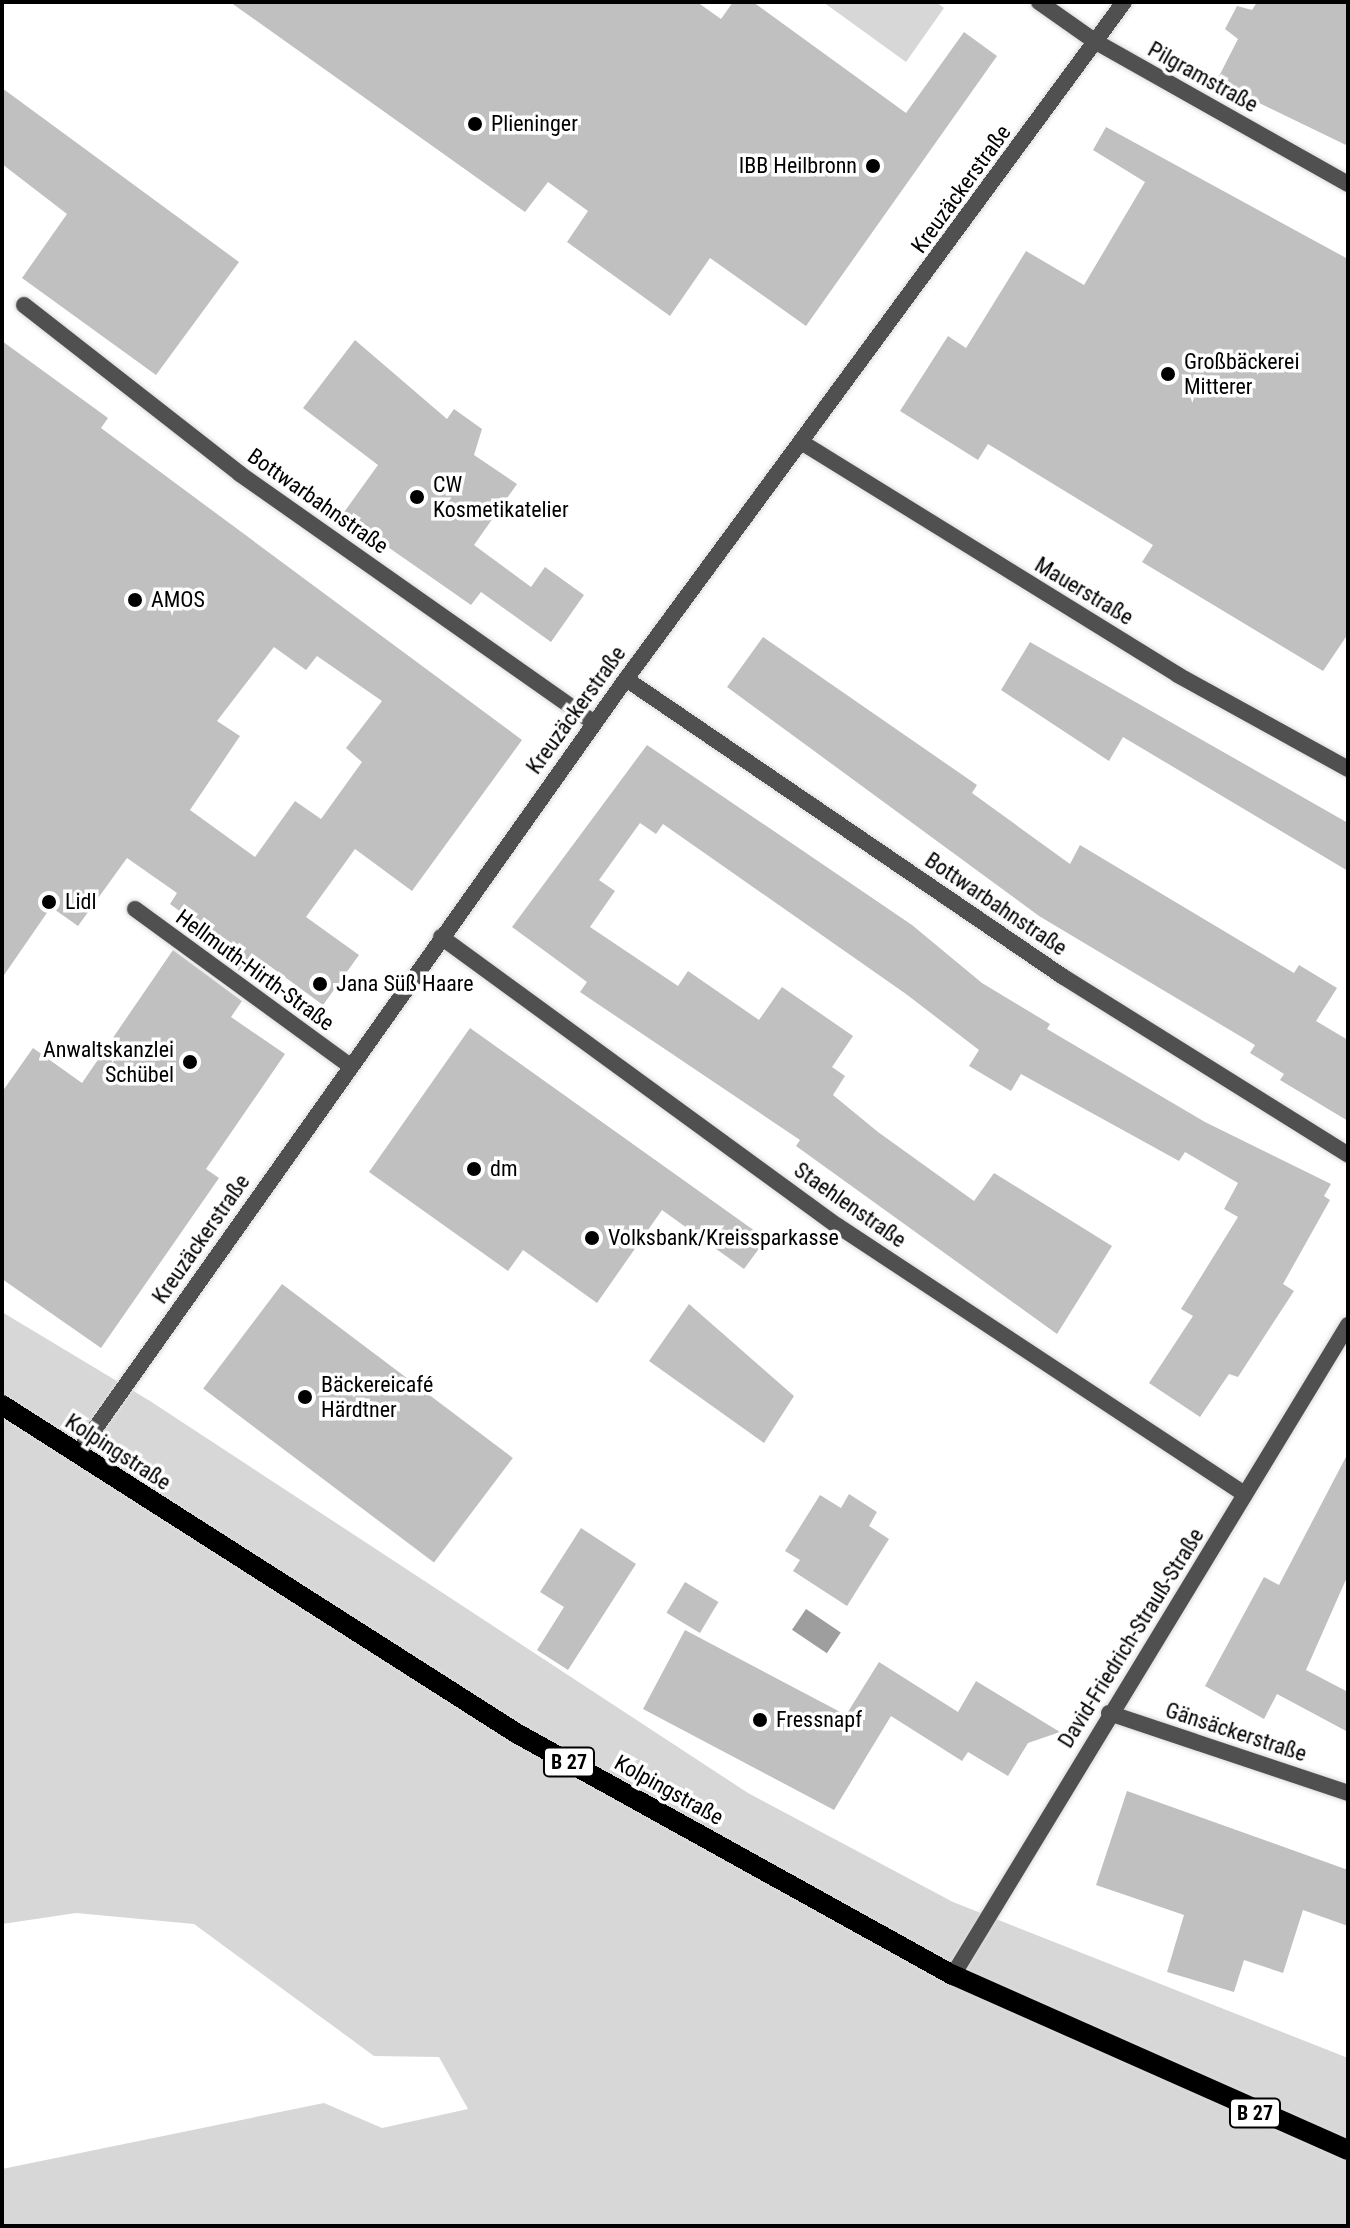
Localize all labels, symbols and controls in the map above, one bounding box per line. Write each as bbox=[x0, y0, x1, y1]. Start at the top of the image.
street label: Pilgramstraße bbox=[1143, 36, 1263, 118]
place label: Plieninger bbox=[491, 111, 578, 137]
marker: Plieninger bbox=[466, 115, 484, 133]
street label: Kreuzäckerstraße bbox=[906, 120, 1016, 258]
place label: IBB Heilbronn bbox=[739, 153, 857, 179]
marker: IBB Heilbronn bbox=[864, 157, 882, 175]
place label: Großbäckerei Mitterer bbox=[1184, 348, 1299, 400]
marker: Großbäckerei Mitterer bbox=[1159, 365, 1177, 383]
street label: Bottwarbahnstraße bbox=[243, 443, 393, 559]
place label: CW Kosmetikatelier bbox=[433, 471, 569, 522]
marker: CW Kosmetikatelier bbox=[408, 488, 426, 506]
street label: Mauerstraße bbox=[1030, 551, 1138, 631]
place label: AMOS bbox=[151, 587, 205, 613]
marker: AMOS bbox=[126, 591, 144, 609]
street label: Kreuzäckerstraße bbox=[521, 641, 631, 779]
street label: Bottwarbahnstraße bbox=[920, 847, 1072, 961]
place label: Lidl bbox=[65, 889, 96, 915]
marker: Lidl bbox=[40, 893, 58, 911]
street label: Hellmuth-Hirth-Straße bbox=[171, 904, 339, 1036]
place label: Jana Süß Haare bbox=[336, 971, 474, 997]
marker: Jana Süß Haare bbox=[311, 975, 329, 993]
place label: Anwaltskanzlei Schübel bbox=[43, 1036, 174, 1088]
marker: Anwaltskanzlei Schübel bbox=[181, 1053, 199, 1071]
place label: dm bbox=[490, 1156, 517, 1182]
street label: Staehlenstraße bbox=[789, 1157, 911, 1253]
marker: dm bbox=[465, 1160, 483, 1178]
street label: Kreuzäckerstraße bbox=[147, 1169, 255, 1309]
place label: Volksbank/Kreissparkasse bbox=[608, 1225, 839, 1251]
marker: Volksbank/Kreissparkasse bbox=[583, 1229, 601, 1247]
place label: Bäckereicafé Härdtner bbox=[321, 1371, 433, 1422]
marker: Bäckereicafé Härdtner bbox=[296, 1388, 314, 1406]
street label: Kolpingstraße bbox=[60, 1408, 176, 1496]
street label: David-Friedrich-Strauß-Straße bbox=[1053, 1523, 1209, 1753]
street label: Gänsäckerstraße bbox=[1162, 1697, 1310, 1767]
place label: Fressnapf bbox=[776, 1707, 862, 1733]
marker: Fressnapf bbox=[751, 1711, 769, 1729]
road number: B 27 bbox=[541, 1746, 597, 1778]
street label: Kolpingstraße bbox=[610, 1749, 728, 1831]
road number: B 27 bbox=[1227, 2097, 1283, 2129]

